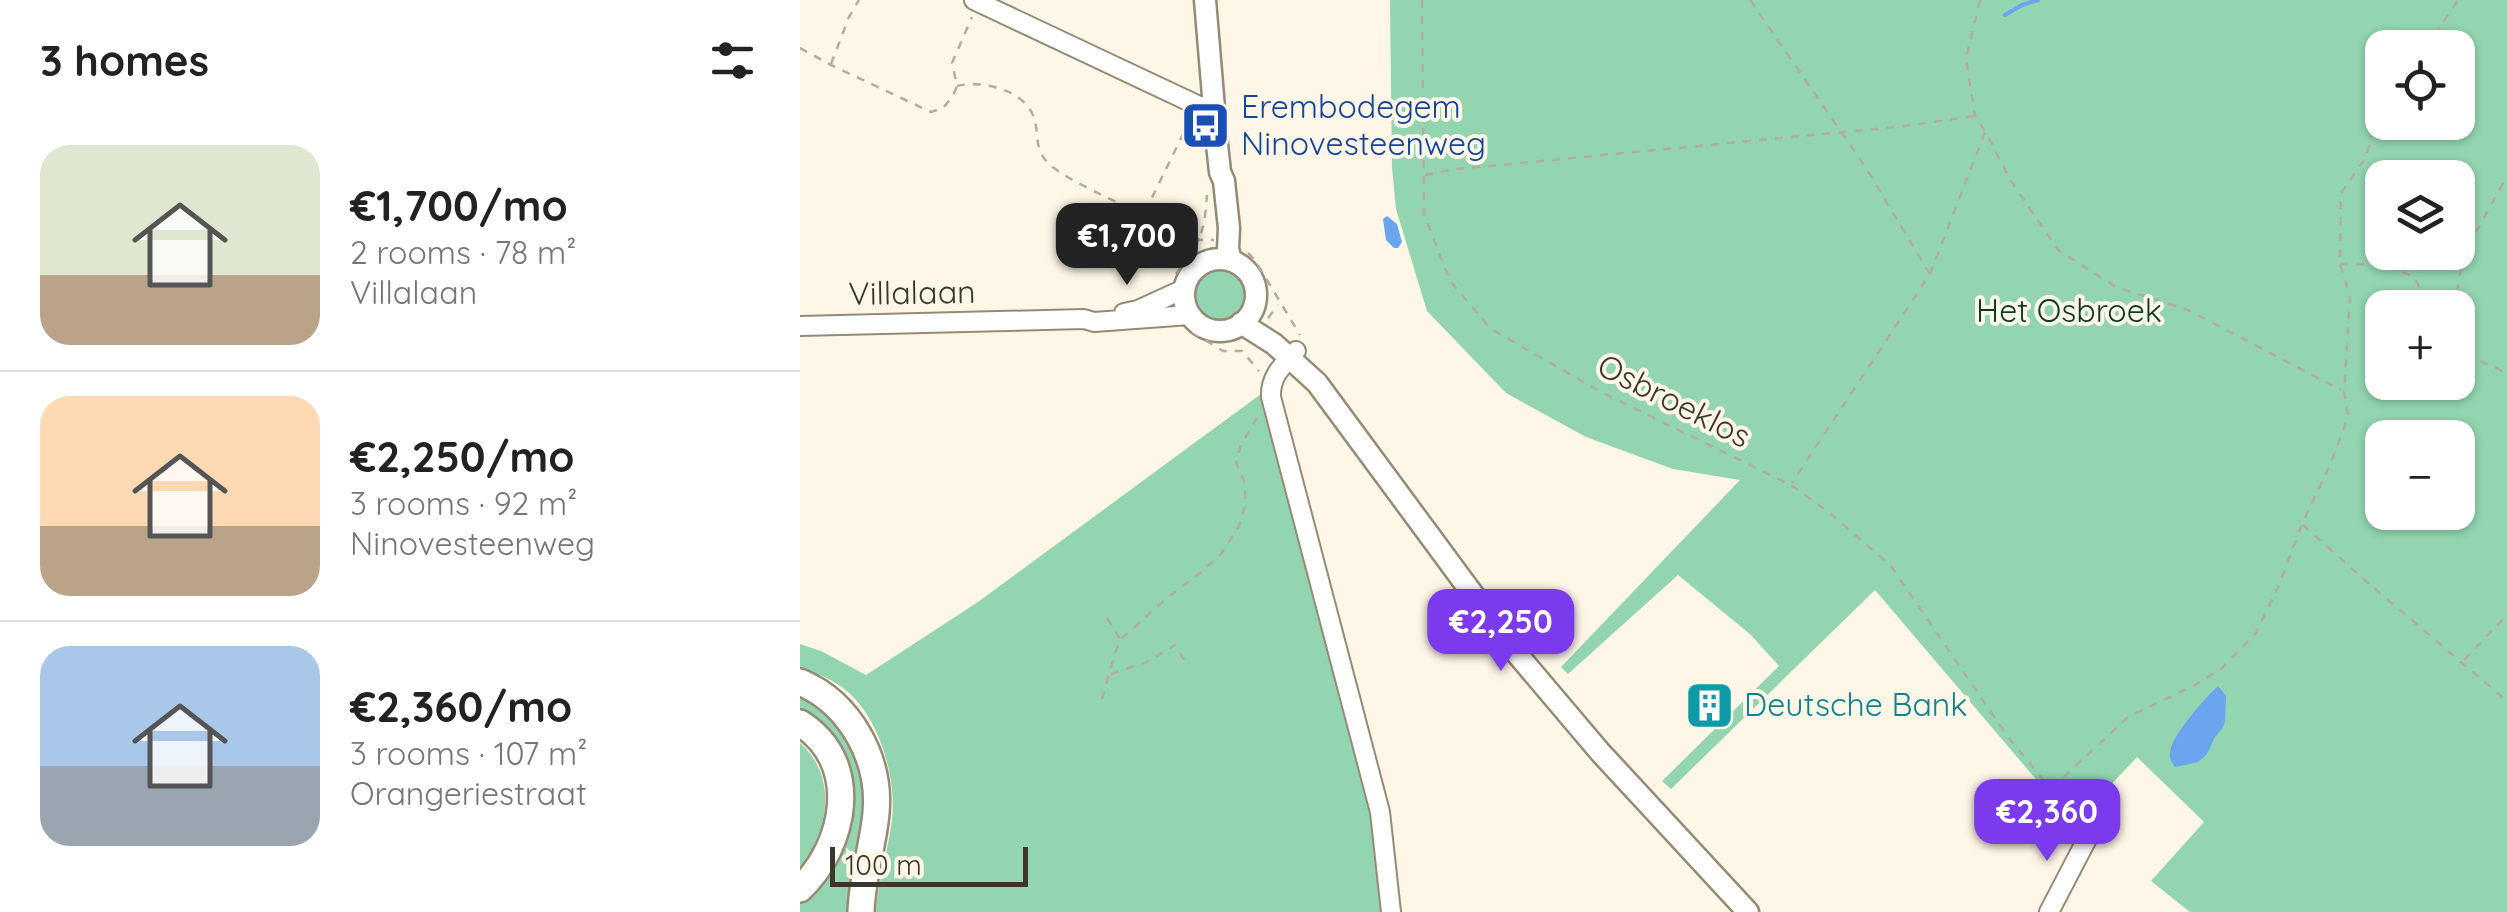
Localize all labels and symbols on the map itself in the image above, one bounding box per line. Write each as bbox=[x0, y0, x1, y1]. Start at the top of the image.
place label: Erembodegem Ninovesteenweg bbox=[1241, 86, 1486, 163]
bus stop icon: Erembodegem Ninovesteenweg bbox=[1180, 99, 1232, 151]
pin: €1,700 bbox=[1046, 203, 1208, 288]
street label: Villalaan bbox=[848, 271, 976, 313]
park label: Het Osbroek bbox=[1976, 290, 2162, 330]
street label: Osbroeklos bbox=[1591, 345, 1758, 456]
pin: €2,250 bbox=[1420, 589, 1582, 674]
building icon: Deutsche Bank bbox=[1683, 679, 1735, 731]
place label: Deutsche Bank bbox=[1744, 684, 1967, 724]
pin: €2,360 bbox=[1966, 779, 2128, 864]
scale bar bbox=[830, 842, 1028, 886]

